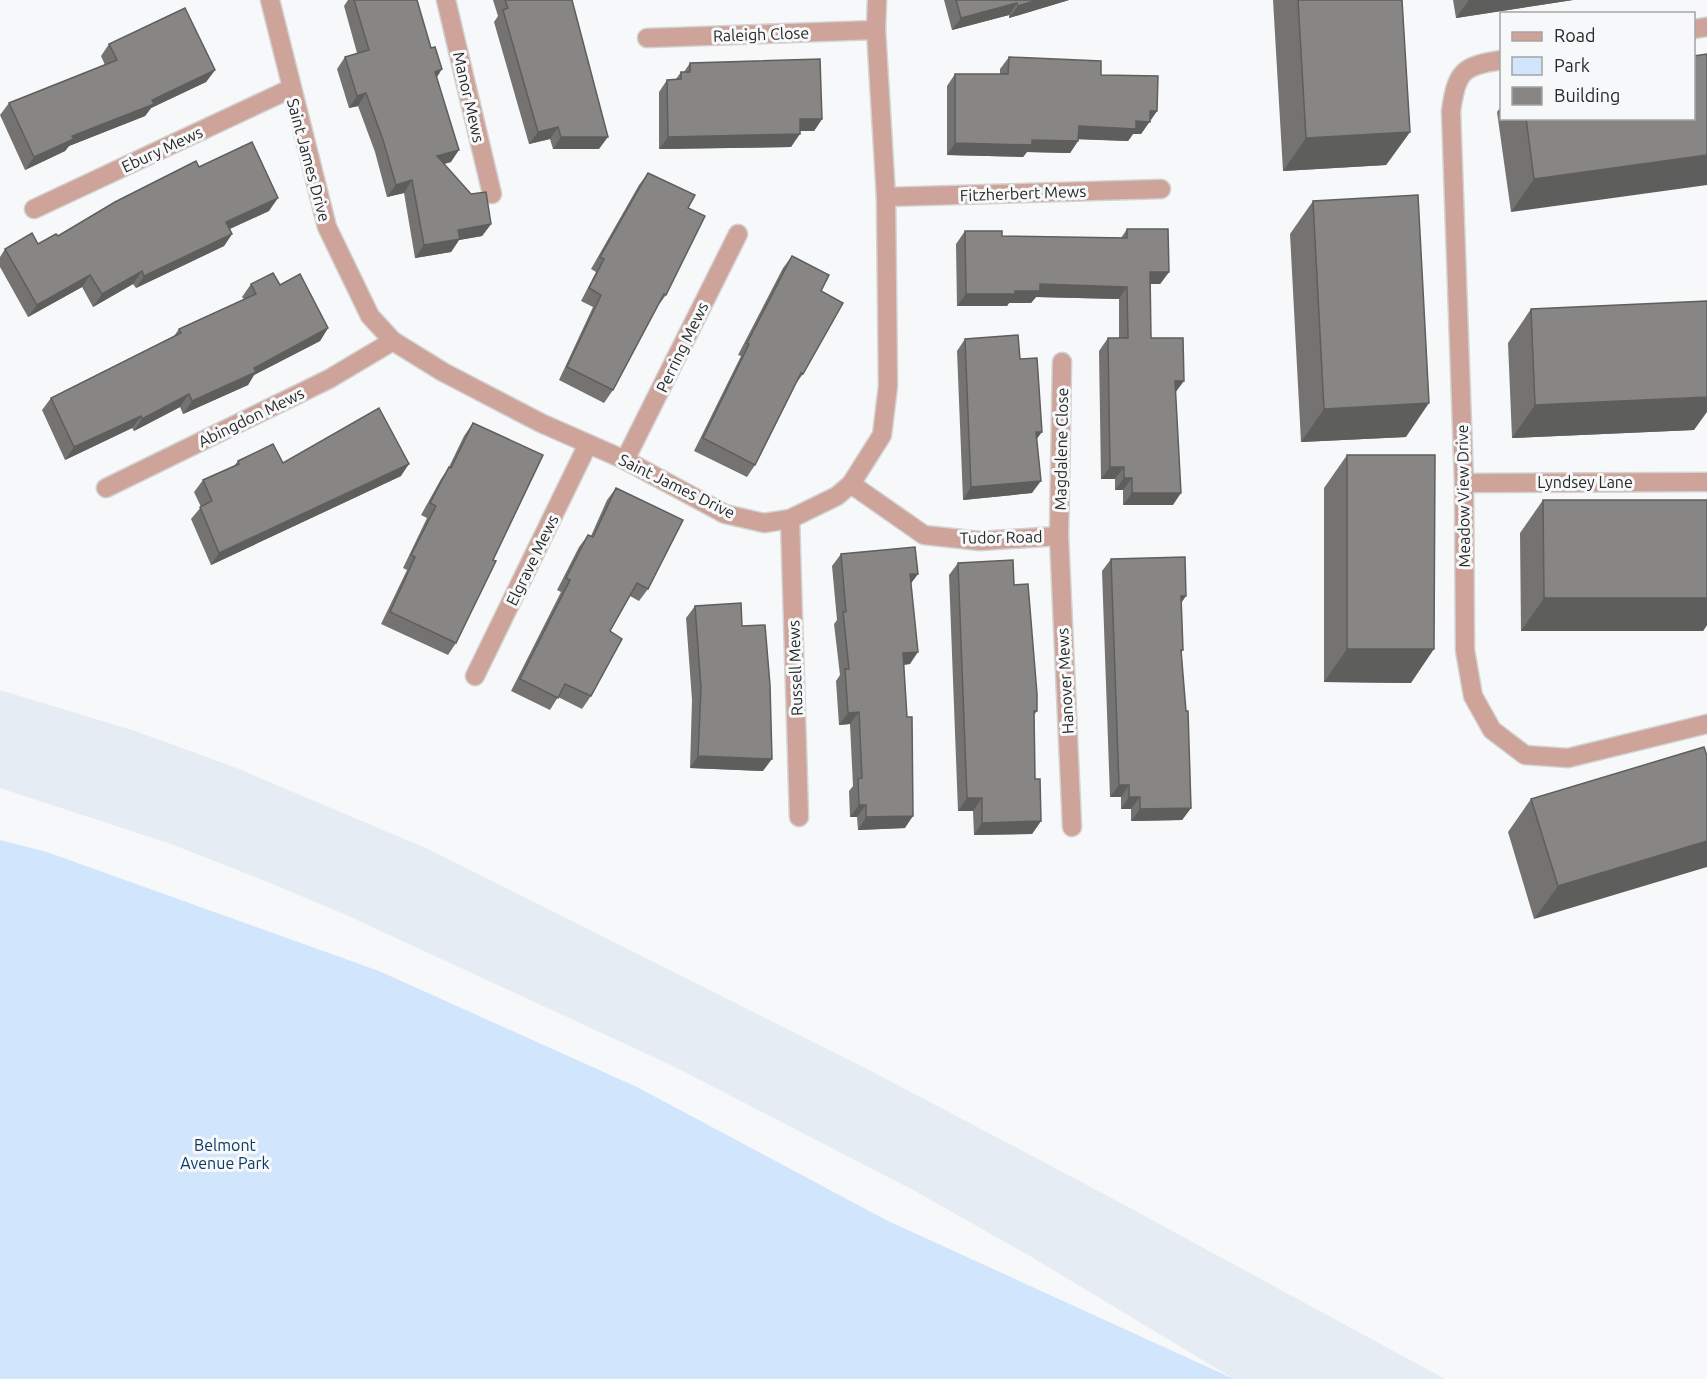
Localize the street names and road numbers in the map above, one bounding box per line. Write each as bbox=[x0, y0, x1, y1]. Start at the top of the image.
street label: Raleigh Close bbox=[713, 23, 809, 45]
street label: Manor Mews bbox=[450, 50, 488, 144]
street label: Saint James Drive bbox=[284, 96, 334, 224]
street label: Ebury Mews bbox=[119, 122, 205, 176]
street label: Fitzherbert Mews bbox=[960, 182, 1086, 204]
street label: Perring Mews bbox=[652, 299, 712, 395]
street label: Abingdon Mews bbox=[195, 384, 307, 450]
street label: Magdalene Close bbox=[1051, 387, 1071, 511]
street label: Meadow View Drive bbox=[1453, 424, 1473, 568]
street label: Saint James Drive bbox=[616, 450, 738, 522]
street label: Lyndsey Lane bbox=[1537, 473, 1633, 491]
street label: Elgrave Mews bbox=[502, 512, 562, 608]
street label: Tudor Road bbox=[959, 527, 1043, 547]
street label: Russell Mews bbox=[784, 620, 806, 716]
street label: Hanover Mews bbox=[1053, 627, 1077, 735]

